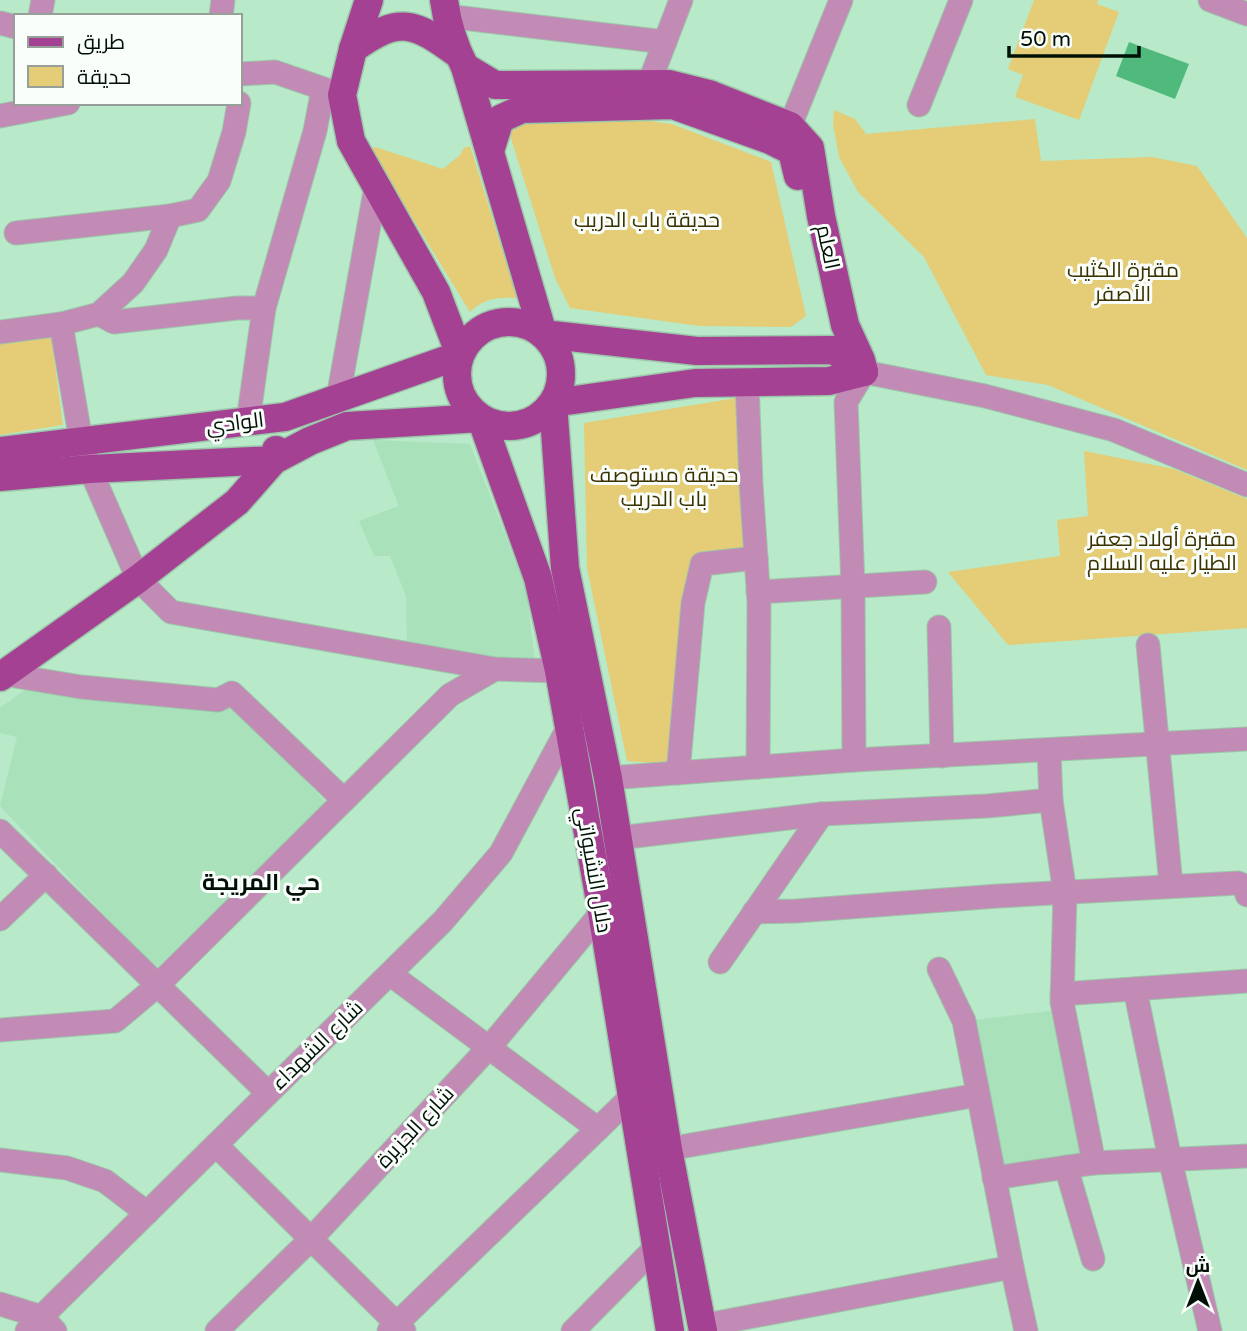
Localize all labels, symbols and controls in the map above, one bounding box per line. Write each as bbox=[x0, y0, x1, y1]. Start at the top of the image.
legend bbox=[14, 14, 242, 105]
scale bar bbox=[1009, 14, 1138, 58]
text: 50 m bbox=[1020, 27, 1071, 52]
text: طريق bbox=[77, 30, 125, 55]
text: حديقة bbox=[77, 65, 131, 90]
park label: حديقة باب الدريب bbox=[574, 208, 720, 233]
street label: العلم bbox=[810, 222, 844, 272]
park label: مقبرة الكثيب الأصفر bbox=[1067, 258, 1179, 307]
street label: الوادي bbox=[205, 408, 266, 442]
park label: حديقة مستوصف باب الدريب bbox=[590, 463, 738, 512]
park label: مقبرة أولاد جعفر الطيار عليه السلام bbox=[1087, 526, 1237, 577]
street label: دلال النشيواتي bbox=[567, 805, 617, 935]
district label: حي المريجة bbox=[202, 869, 320, 901]
street label: شارع الشهداء bbox=[266, 995, 369, 1096]
street label: شارع الجزيرة bbox=[371, 1081, 460, 1174]
north arrow bbox=[1163, 1247, 1233, 1317]
text: ش bbox=[1186, 1255, 1210, 1277]

